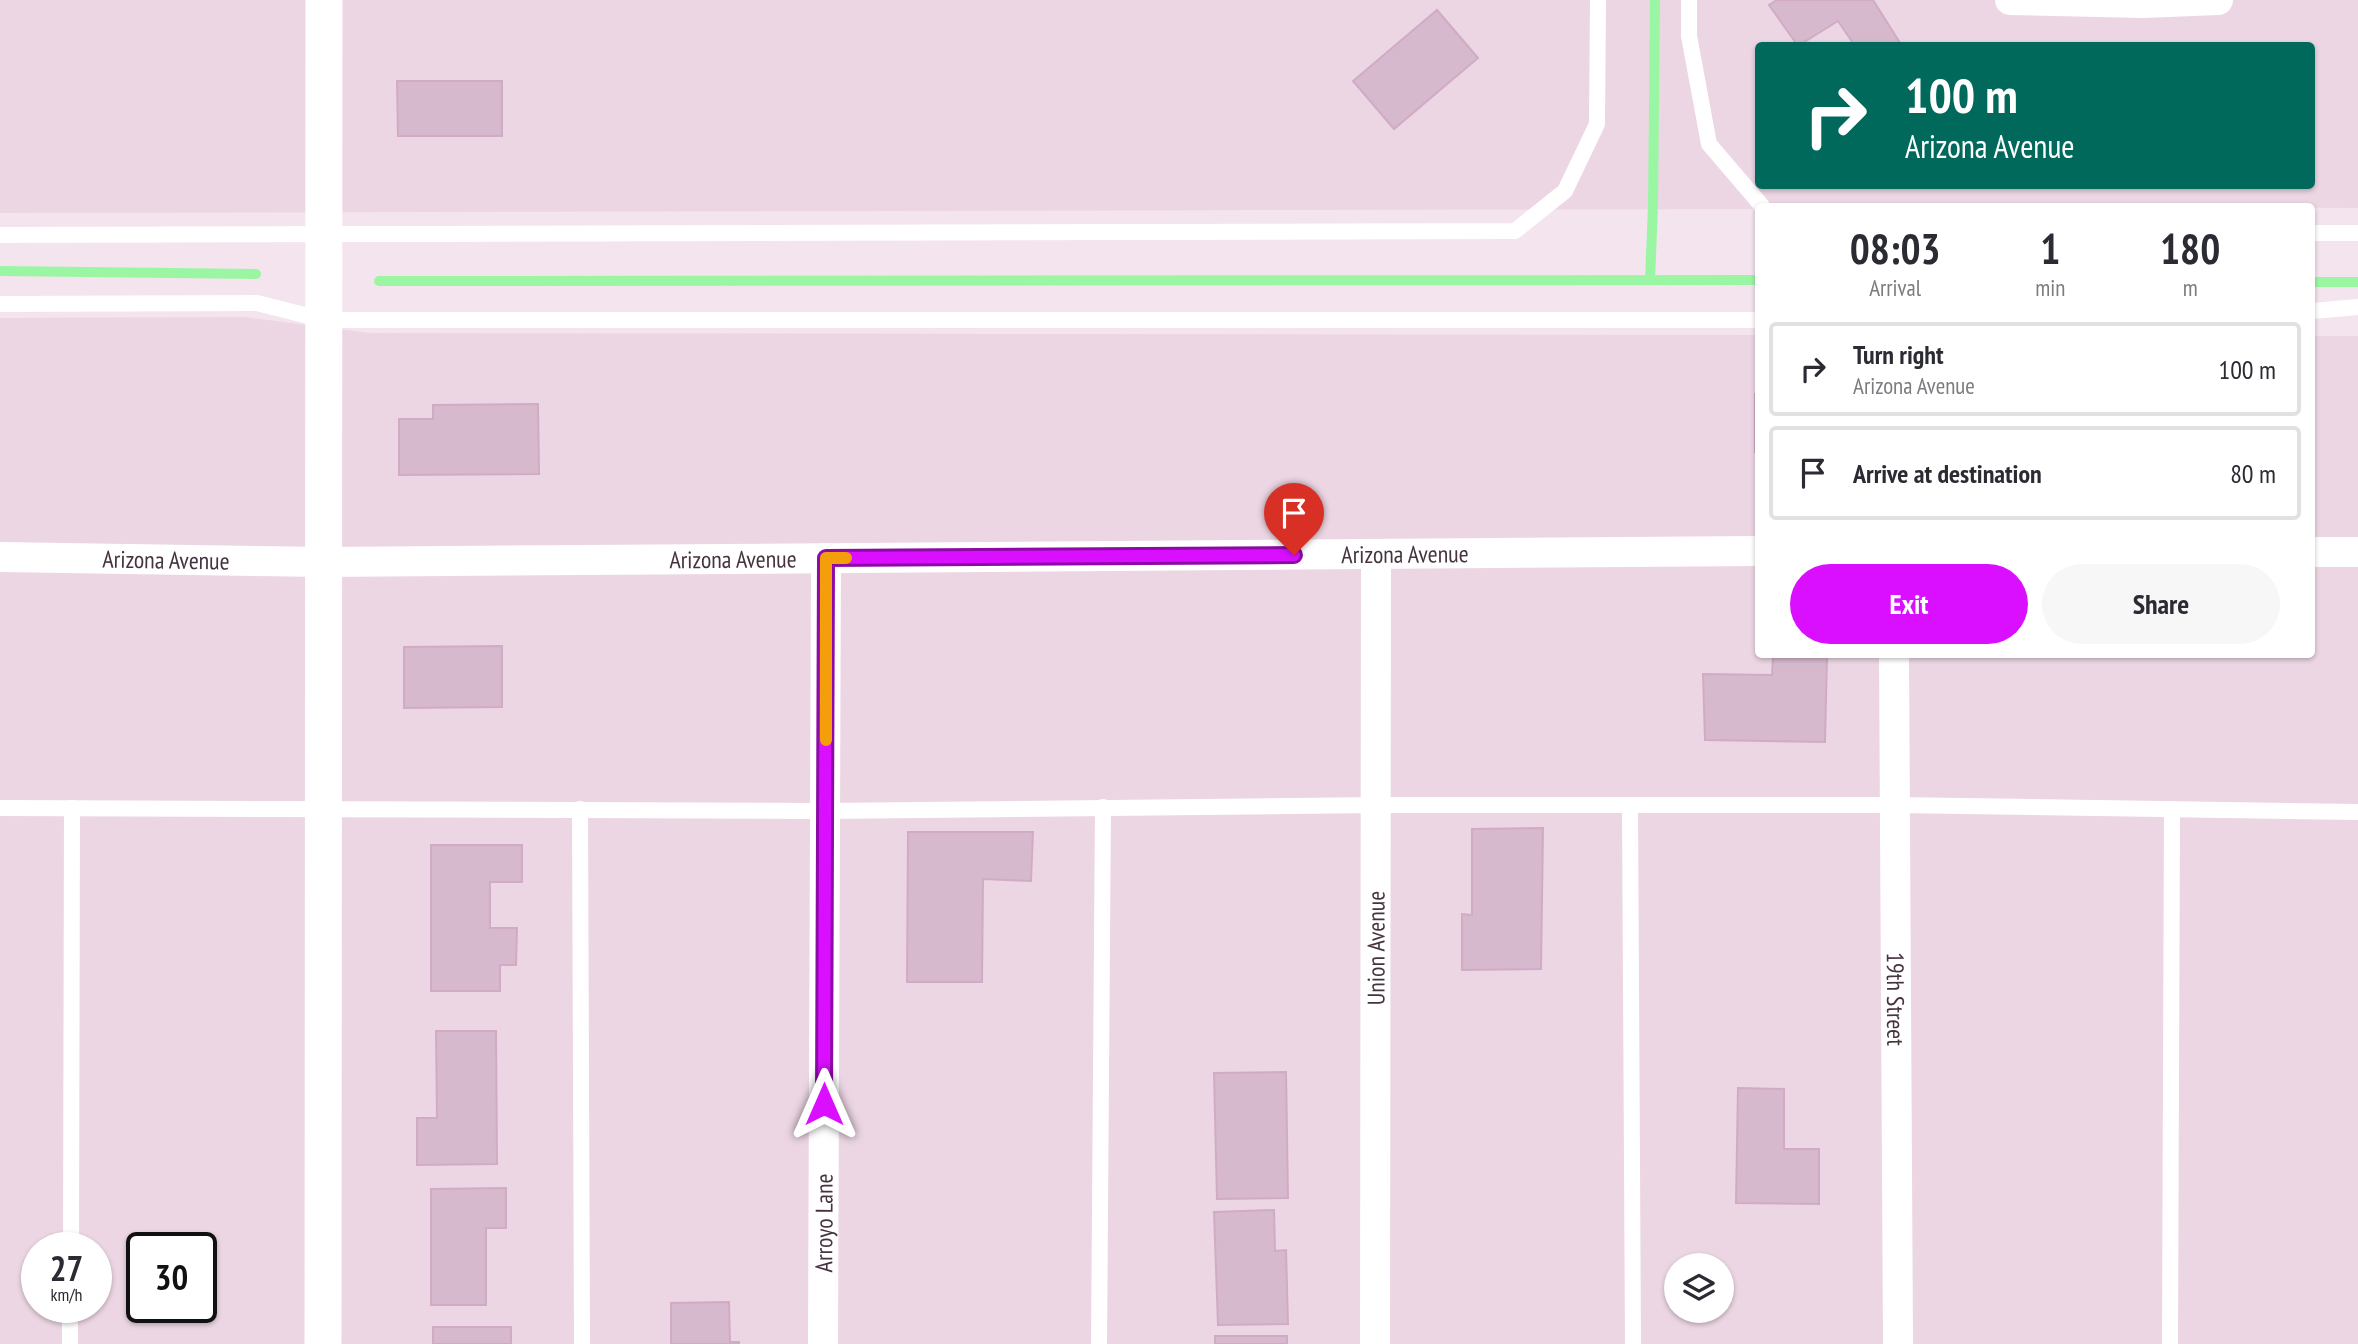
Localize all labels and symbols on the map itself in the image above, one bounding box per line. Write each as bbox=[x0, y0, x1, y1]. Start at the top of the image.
pin bbox=[1264, 483, 1324, 555]
street label: Arizona Avenue bbox=[1341, 538, 1469, 570]
street label: Arizona Avenue bbox=[102, 543, 230, 576]
street label: Arizona Avenue bbox=[669, 543, 797, 575]
street label: Union Avenue bbox=[1360, 891, 1391, 1005]
street label: 19th Street bbox=[1880, 952, 1912, 1046]
position arrow bbox=[787, 1067, 861, 1141]
street label: Arroyo Lane bbox=[808, 1174, 839, 1272]
speed limit sign: 30 bbox=[126, 1232, 217, 1323]

